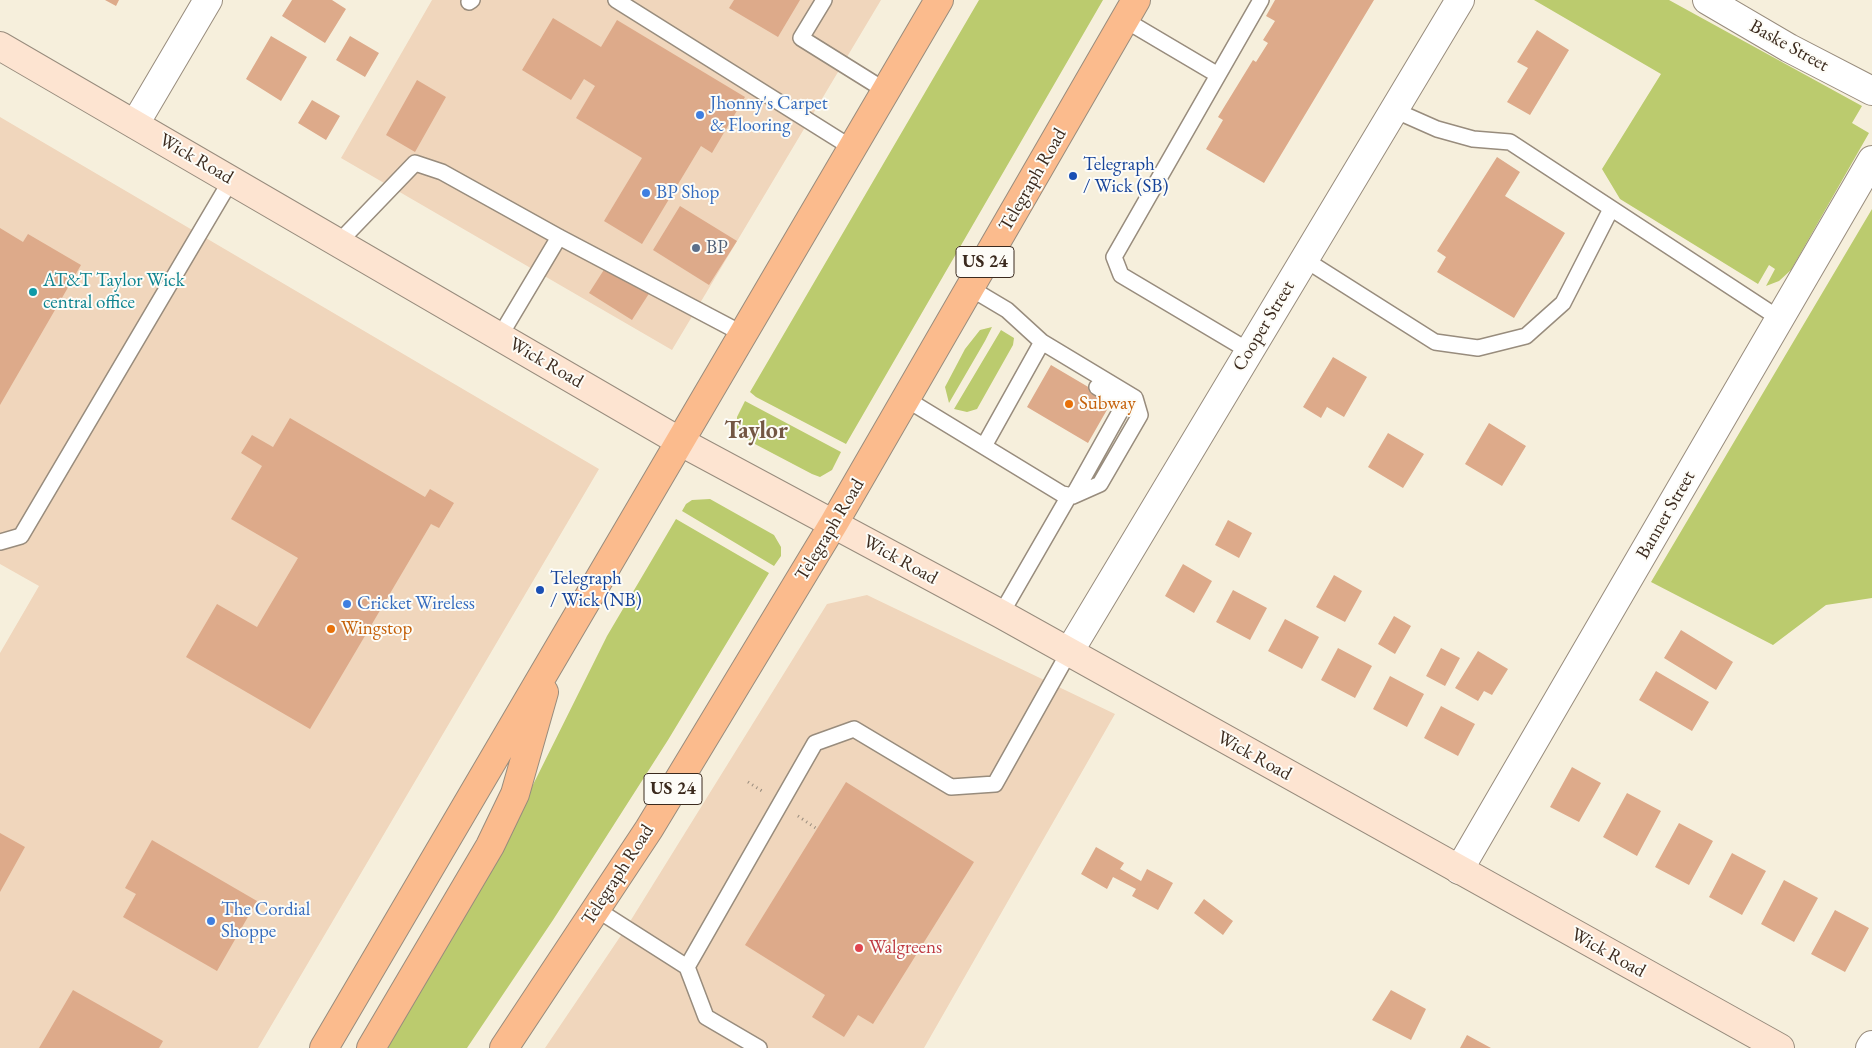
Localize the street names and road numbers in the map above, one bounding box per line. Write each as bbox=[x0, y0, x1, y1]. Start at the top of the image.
street label: Baske Street bbox=[1746, 15, 1832, 77]
street label: Telegraph Road bbox=[994, 124, 1072, 236]
street label: Wick Road bbox=[155, 129, 237, 189]
road number: US 24 bbox=[956, 246, 1014, 278]
street label: Cooper Street bbox=[1228, 277, 1300, 375]
street label: Wick Road bbox=[505, 333, 587, 393]
street label: Banner Street bbox=[1632, 467, 1700, 563]
street label: Telegraph Road bbox=[791, 475, 869, 585]
street label: Wick Road bbox=[859, 530, 941, 590]
street label: Wick Road bbox=[1213, 726, 1295, 786]
road number: US 24 bbox=[644, 774, 702, 804]
street label: Telegraph Road bbox=[577, 820, 659, 930]
street label: Wick Road bbox=[1567, 923, 1649, 983]

